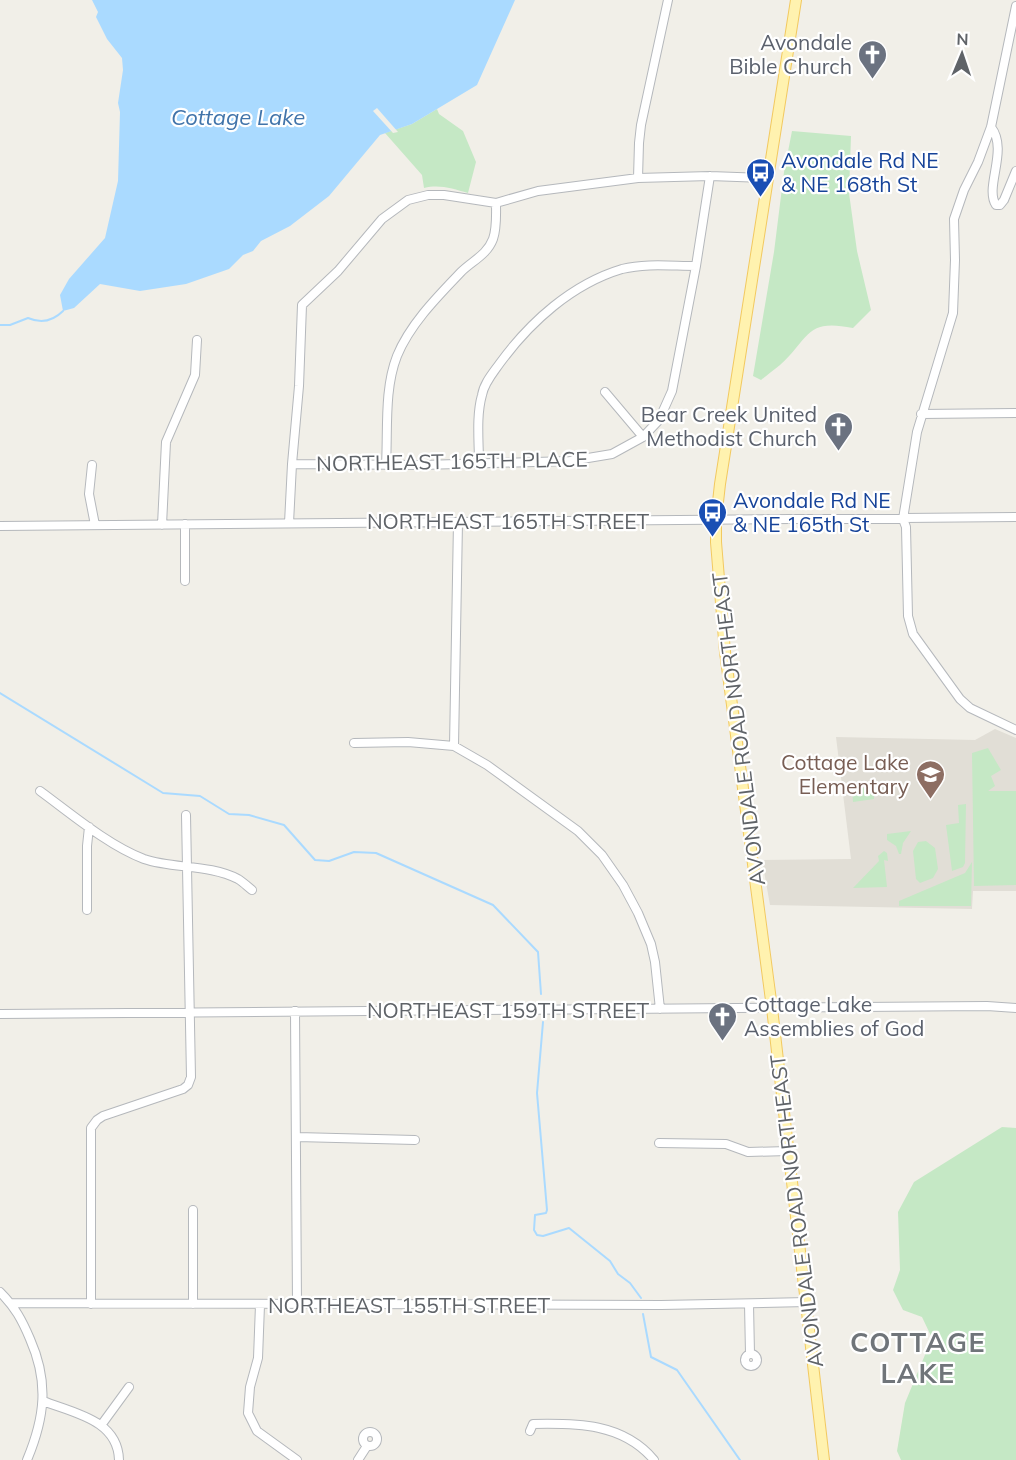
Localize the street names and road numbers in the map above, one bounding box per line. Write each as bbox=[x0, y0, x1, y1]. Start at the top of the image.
street label: NORTHEAST 165TH PLACE bbox=[316, 446, 588, 476]
street label: NORTHEAST 165TH STREET bbox=[367, 508, 649, 534]
street label: AVONDALE ROAD NORTHEAST bbox=[706, 571, 770, 887]
street label: NORTHEAST 159TH STREET bbox=[367, 997, 649, 1023]
street label: AVONDALE ROAD NORTHEAST bbox=[764, 1053, 828, 1369]
street label: NORTHEAST 155TH STREET bbox=[268, 1292, 550, 1318]

